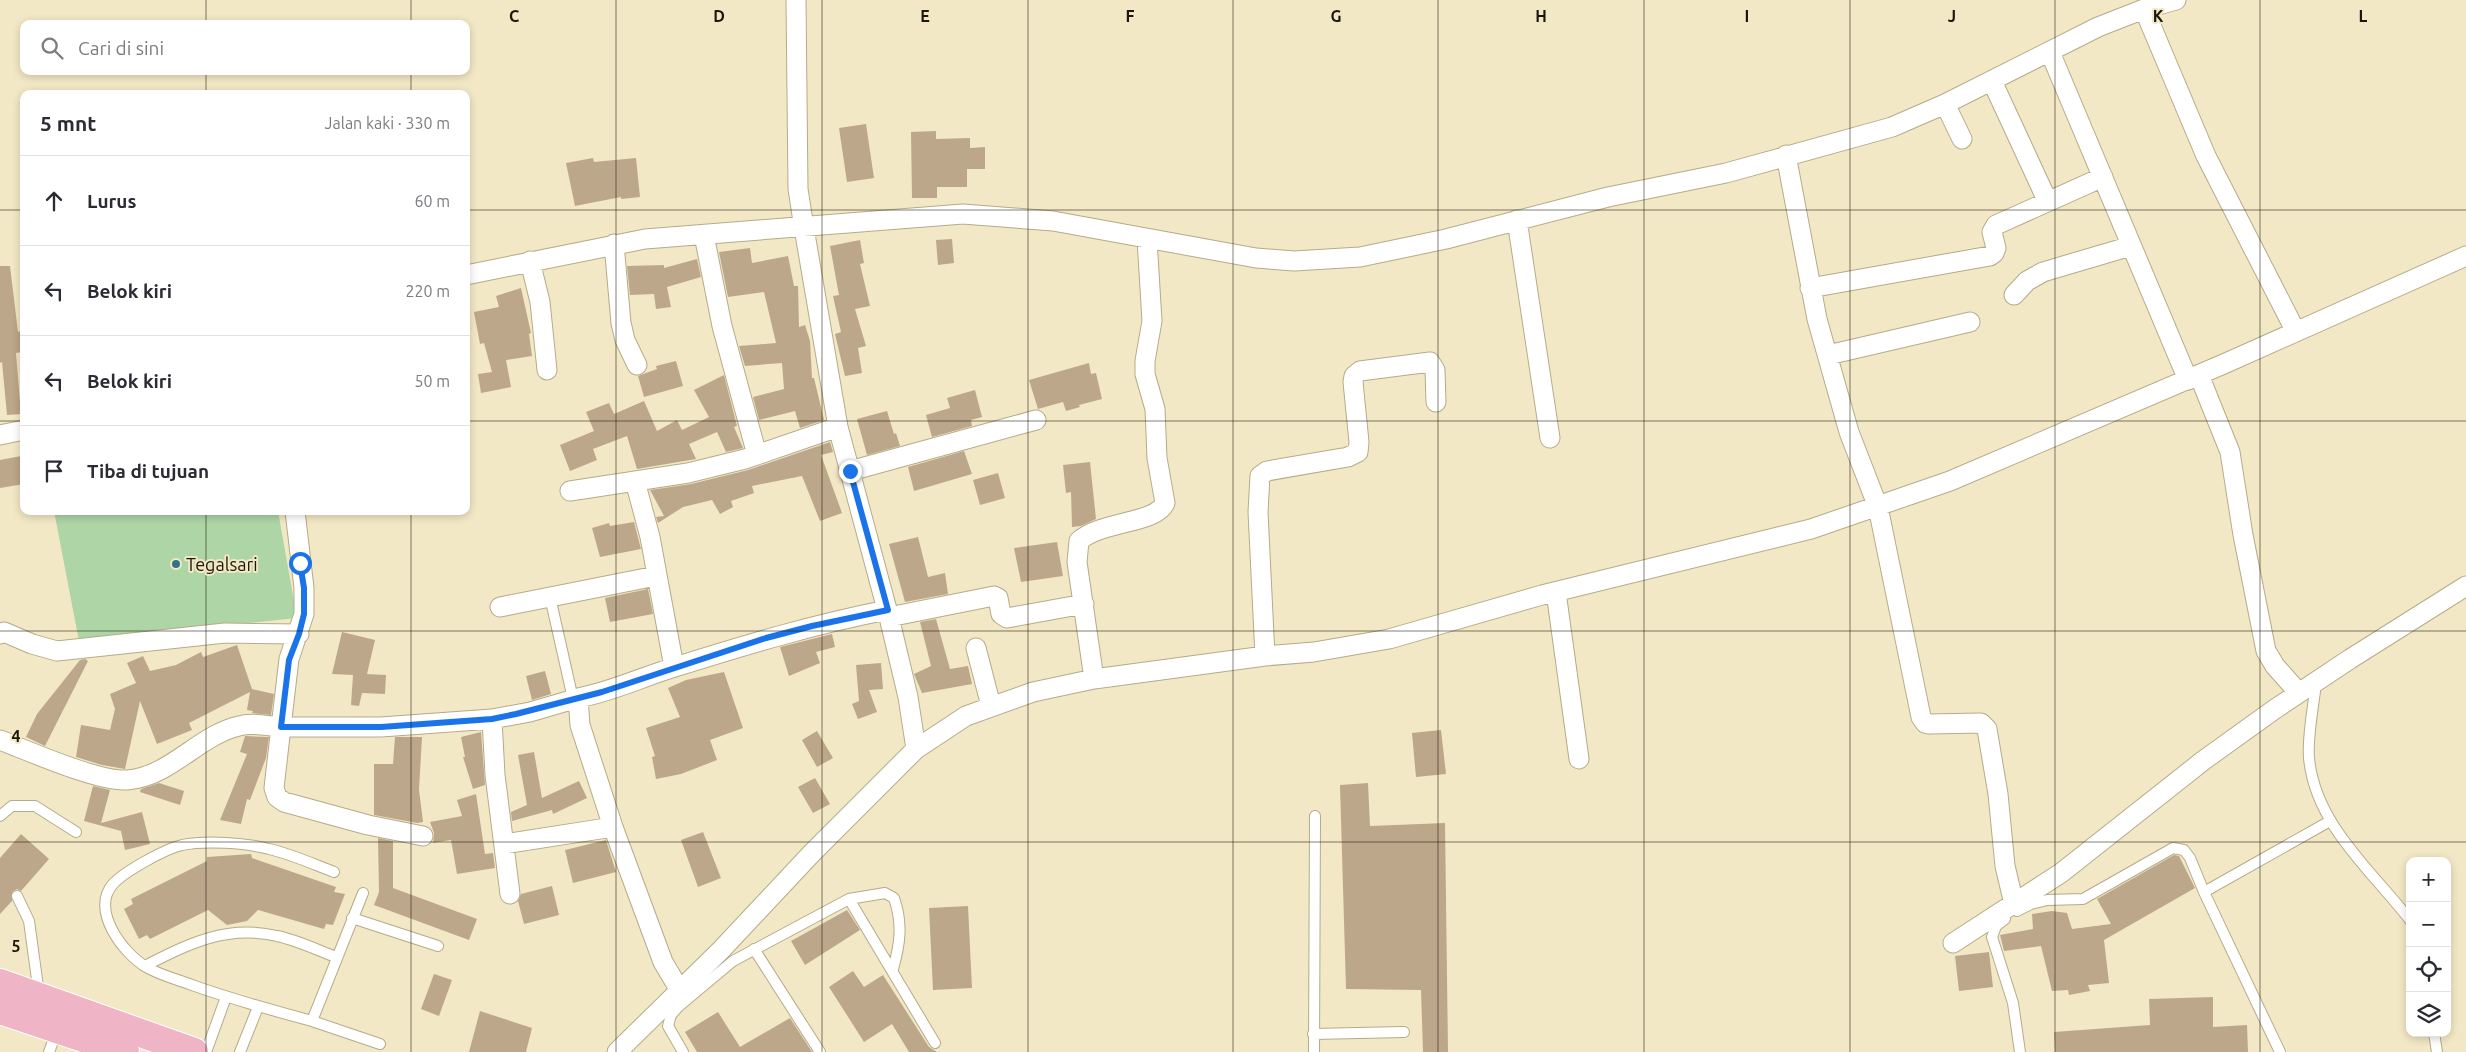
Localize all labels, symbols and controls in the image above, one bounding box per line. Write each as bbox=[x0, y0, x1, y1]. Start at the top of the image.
text: C bbox=[509, 7, 519, 25]
text: D bbox=[713, 7, 725, 25]
text: E bbox=[920, 7, 930, 25]
text: F bbox=[1126, 7, 1135, 25]
text: G bbox=[1330, 7, 1342, 25]
text: H bbox=[1535, 7, 1547, 25]
text: I bbox=[1745, 7, 1749, 25]
text: J bbox=[1948, 7, 1956, 25]
text: K bbox=[2153, 7, 2164, 25]
text: L bbox=[2359, 7, 2368, 25]
search box bbox=[20, 20, 470, 75]
icon: search bbox=[38, 34, 66, 62]
text: Cari di sini bbox=[78, 37, 164, 59]
text: 5 mnt bbox=[40, 111, 96, 135]
text: Jalan kaki · 330 m bbox=[325, 114, 450, 132]
icon: ahead bbox=[40, 187, 68, 215]
text: Lurus bbox=[87, 190, 136, 212]
text: 60 m bbox=[414, 192, 450, 210]
icon: left bbox=[40, 277, 68, 305]
text: Belok kiri bbox=[87, 280, 172, 302]
text: 220 m bbox=[405, 282, 450, 300]
icon: left bbox=[40, 367, 68, 395]
text: Belok kiri bbox=[87, 370, 172, 392]
text: 50 m bbox=[414, 372, 450, 390]
icon: arrive bbox=[40, 457, 68, 485]
text: Tiba di tujuan bbox=[87, 460, 209, 482]
route end bbox=[839, 460, 862, 483]
route start bbox=[289, 552, 312, 575]
place label: Tegalsari bbox=[186, 554, 258, 574]
marker: Tegalsari bbox=[170, 558, 182, 570]
text: 4 bbox=[11, 727, 21, 745]
map controls bbox=[2406, 857, 2451, 1037]
button: + bbox=[2406, 857, 2451, 902]
button: − bbox=[2406, 902, 2451, 947]
text: 5 bbox=[11, 937, 21, 955]
button: locate bbox=[2406, 947, 2451, 992]
button: layers bbox=[2406, 992, 2451, 1037]

